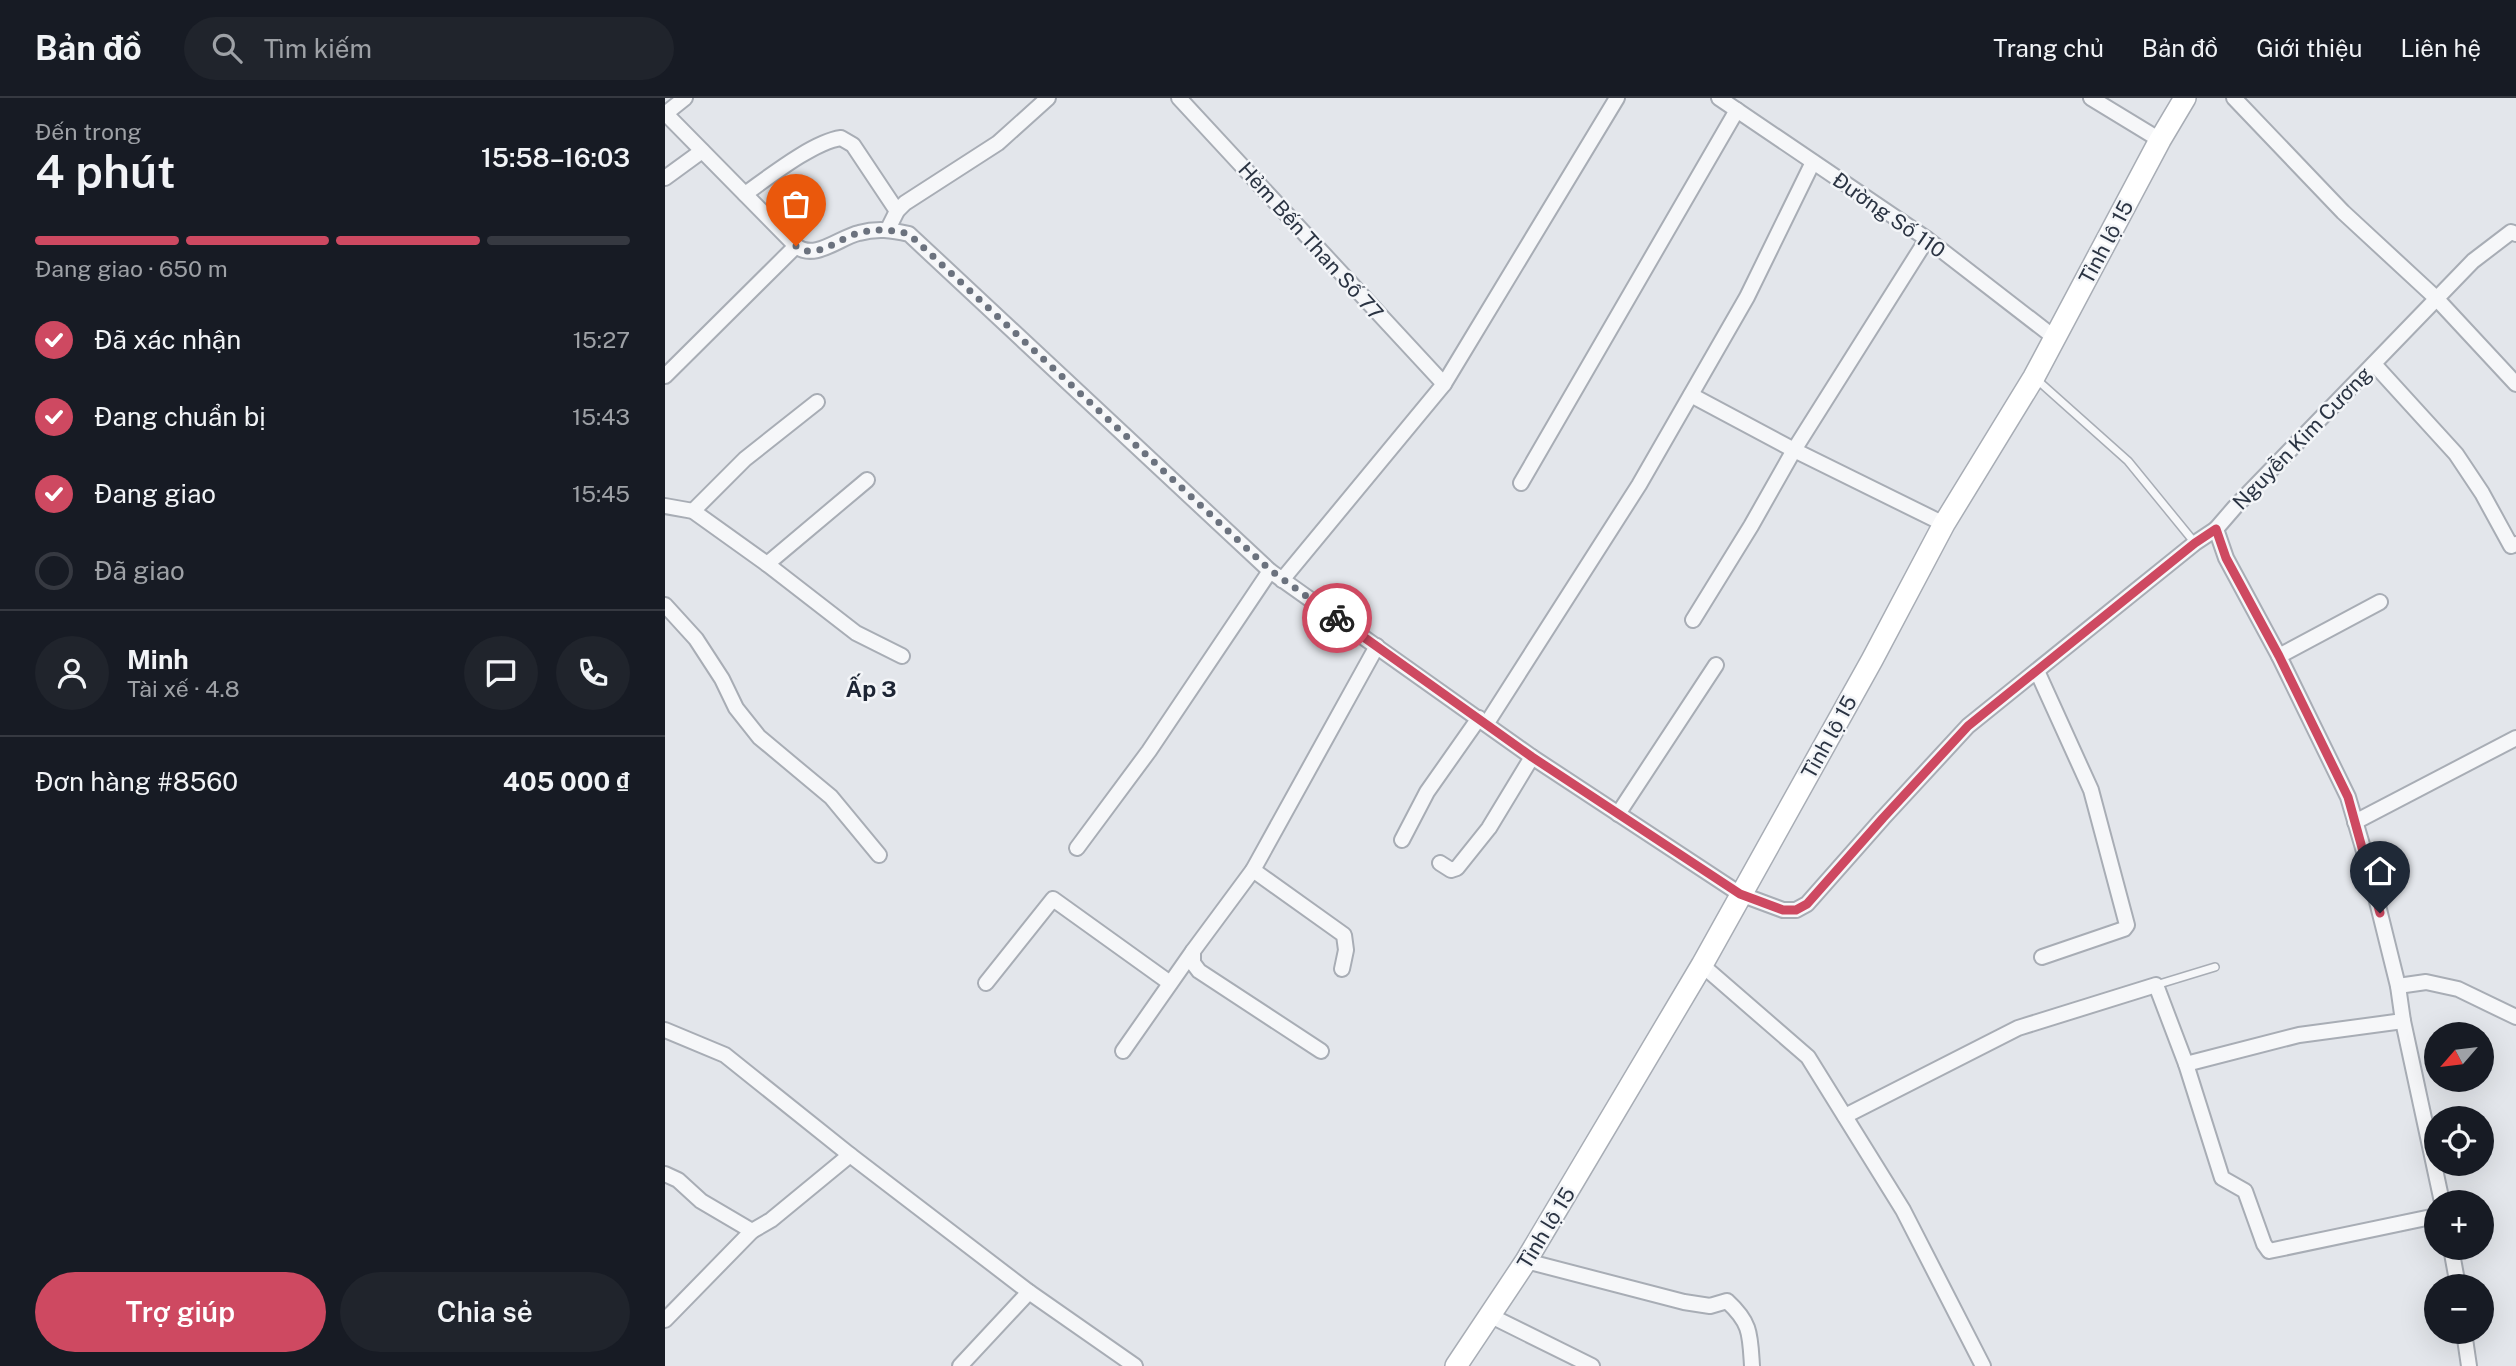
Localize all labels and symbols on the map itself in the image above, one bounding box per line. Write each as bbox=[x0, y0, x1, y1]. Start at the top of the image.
street label: Hẻm Bến Than Số 77 bbox=[1233, 157, 1389, 325]
street label: Đường Số 110 bbox=[1828, 167, 1950, 263]
pin bbox=[766, 174, 826, 246]
street label: Tỉnh lộ 15 bbox=[2074, 196, 2138, 288]
street label: Nguyễn Kim Cương bbox=[2227, 361, 2377, 515]
courier bbox=[1302, 583, 1372, 653]
district label: Ấp 3 bbox=[845, 673, 897, 702]
street label: Tỉnh lộ 15 bbox=[1796, 691, 1862, 783]
pin bbox=[2350, 841, 2410, 913]
north arrow bbox=[2424, 1022, 2494, 1092]
street label: Tỉnh lộ 15 bbox=[1512, 1183, 1580, 1273]

